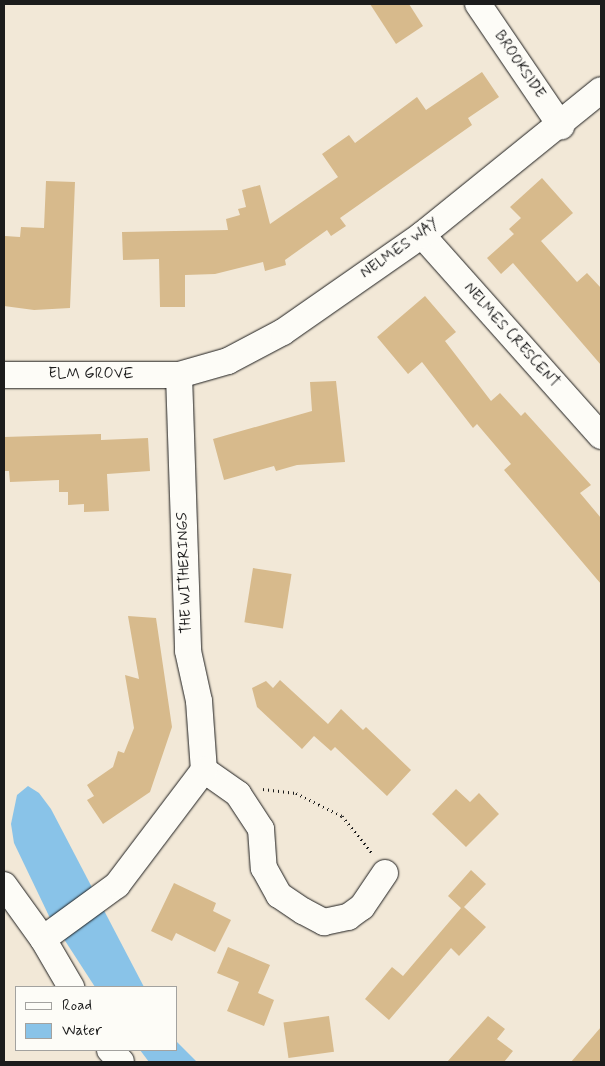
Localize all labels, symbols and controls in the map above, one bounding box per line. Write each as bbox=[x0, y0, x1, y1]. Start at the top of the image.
street label: BROOKSIDE bbox=[490, 28, 548, 102]
street label: NELMES WAY bbox=[357, 214, 443, 284]
street label: NELMES CRESCENT bbox=[458, 278, 564, 394]
street label: ELM GROVE bbox=[48, 366, 134, 384]
street label: THE WITHERINGS bbox=[174, 512, 196, 634]
legend bbox=[15, 986, 178, 1051]
text: Road bbox=[62, 996, 92, 1016]
text: Water bbox=[62, 1021, 102, 1041]

